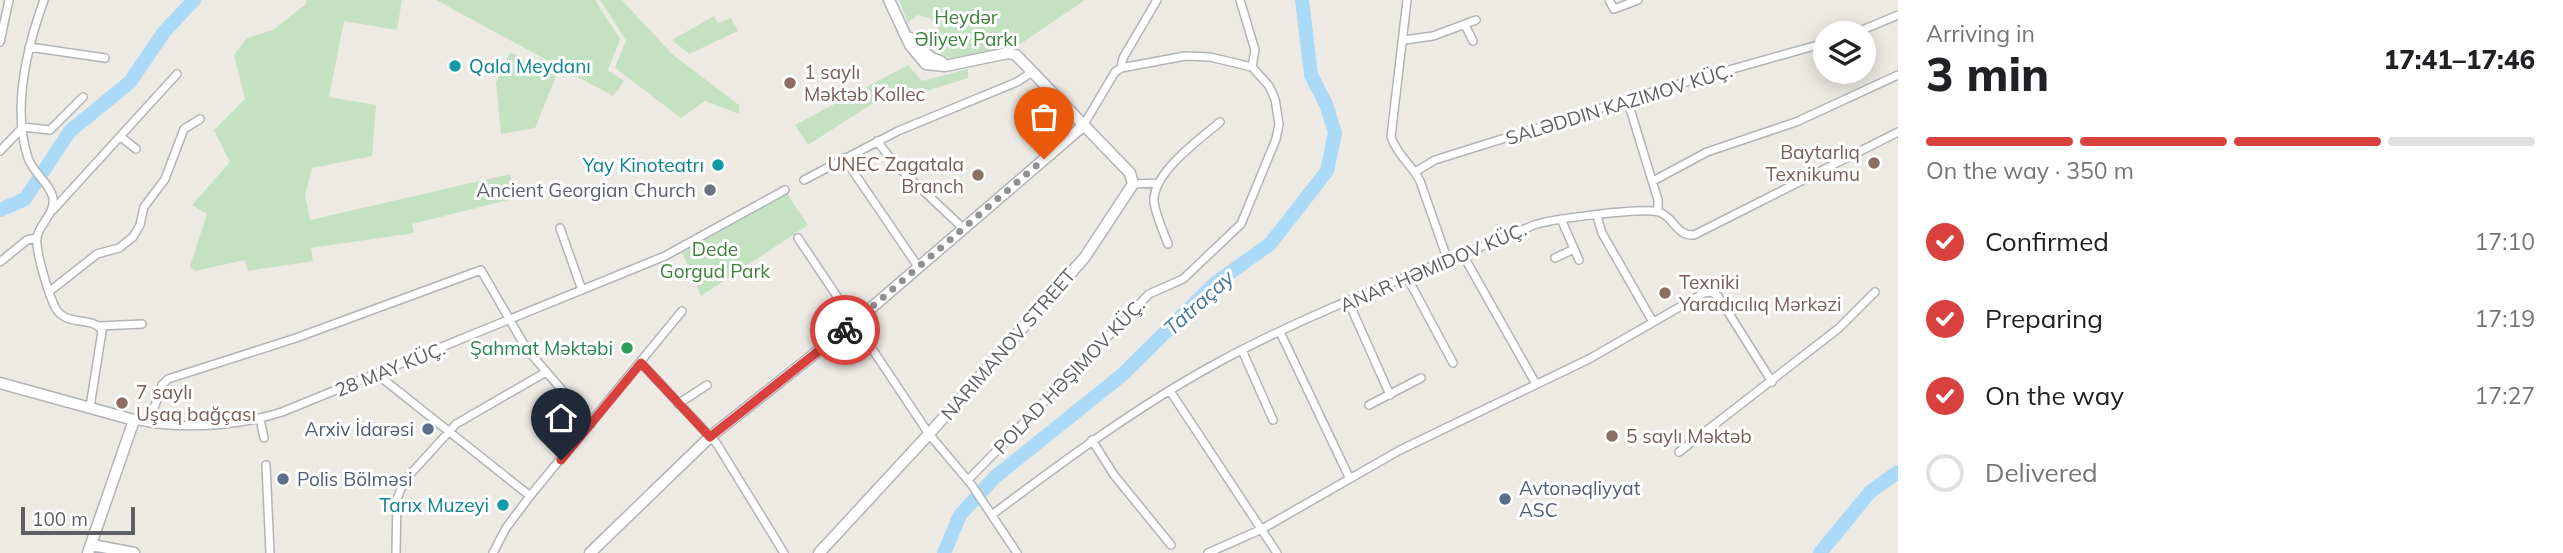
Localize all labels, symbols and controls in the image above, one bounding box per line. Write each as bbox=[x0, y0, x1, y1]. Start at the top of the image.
park label: Heydər Əliyev Parkı bbox=[914, 5, 1018, 51]
text: Arriving in bbox=[1926, 19, 2035, 48]
map controls bbox=[1813, 21, 1876, 84]
button: layers bbox=[1813, 21, 1876, 84]
text: 17:41–17:46 bbox=[2384, 43, 2535, 76]
text: 3 min bbox=[1926, 45, 2049, 103]
place label: Qala Meydanı bbox=[469, 54, 591, 78]
marker: Qala Meydanı bbox=[447, 58, 463, 74]
street label: SALƏDDIN KAZIMOV KÜÇ. bbox=[1503, 58, 1735, 150]
place label: 1 saylı Məktəb Kollec bbox=[804, 60, 925, 106]
marker: 1 saylı Məktəb Kollec bbox=[782, 75, 798, 91]
pin bbox=[1014, 87, 1074, 159]
icon: bag bbox=[1025, 98, 1063, 136]
place label: Baytarlıq Texnikumu bbox=[1766, 140, 1860, 186]
place label: UNEC Zagatala Branch bbox=[828, 152, 964, 198]
place label: Yay Kinoteatrı bbox=[582, 153, 704, 177]
marker: Baytarlıq Texnikumu bbox=[1866, 155, 1882, 171]
text: On the way · 350 m bbox=[1926, 156, 2134, 185]
marker: Yay Kinoteatrı bbox=[710, 157, 726, 173]
marker: UNEC Zagatala Branch bbox=[970, 167, 986, 183]
place label: Ancient Georgian Church bbox=[476, 178, 696, 202]
marker: Ancient Georgian Church bbox=[702, 182, 718, 198]
street label: ANAR HƏMIDOV KÜÇ. bbox=[1336, 217, 1530, 317]
icon: check bbox=[1926, 223, 1964, 261]
text: Confirmed bbox=[1985, 225, 2109, 258]
text: 17:10 bbox=[2475, 227, 2535, 256]
park label: Dede Gorgud Park bbox=[660, 237, 770, 283]
street label: NARIMANOV STREET bbox=[936, 263, 1081, 425]
water label: Tatraçay bbox=[1158, 264, 1239, 340]
place label: Texniki Yaradıcılıq Mərkəzi bbox=[1678, 270, 1842, 316]
marker: Texniki Yaradıcılıq Mərkəzi bbox=[1657, 285, 1673, 301]
street label: POLAD HƏŞIMOV KÜÇ. bbox=[988, 293, 1150, 459]
courier bbox=[810, 295, 880, 365]
icon: check bbox=[1926, 300, 1964, 338]
text: Preparing bbox=[1985, 302, 2103, 335]
text: 17:19 bbox=[2475, 304, 2535, 333]
icon: bike bbox=[826, 311, 864, 349]
street label: 28 MAY KÜÇ. bbox=[331, 336, 449, 402]
place label: Şahmat Məktəbi bbox=[470, 336, 613, 360]
marker: Şahmat Məktəbi bbox=[619, 340, 635, 356]
icon: check bbox=[1926, 377, 1964, 415]
text: On the way bbox=[1985, 379, 2124, 412]
place label: 7 saylı Uşaq bağçası bbox=[136, 380, 256, 426]
text: 17:27 bbox=[2475, 381, 2535, 410]
pin bbox=[531, 388, 591, 460]
marker: 7 saylı Uşaq bağçası bbox=[114, 395, 130, 411]
icon: home bbox=[542, 399, 580, 437]
place label: Arxiv İdarəsi bbox=[305, 417, 414, 441]
marker: Arxiv İdarəsi bbox=[420, 421, 436, 437]
place label: 5 saylı Məktəb bbox=[1626, 424, 1752, 448]
marker: 5 saylı Məktəb bbox=[1604, 428, 1620, 444]
text: Delivered bbox=[1985, 456, 2098, 489]
place label: Polis Bölməsi bbox=[297, 467, 412, 491]
marker: Polis Bölməsi bbox=[275, 471, 291, 487]
place label: Avtonəqliyyat ASC bbox=[1519, 476, 1641, 522]
marker: Avtonəqliyyat ASC bbox=[1497, 491, 1513, 507]
place label: Tarıx Muzeyi bbox=[379, 493, 489, 517]
marker: Tarıx Muzeyi bbox=[495, 497, 511, 513]
scale bar bbox=[21, 504, 135, 536]
text: 100 m bbox=[32, 507, 88, 531]

